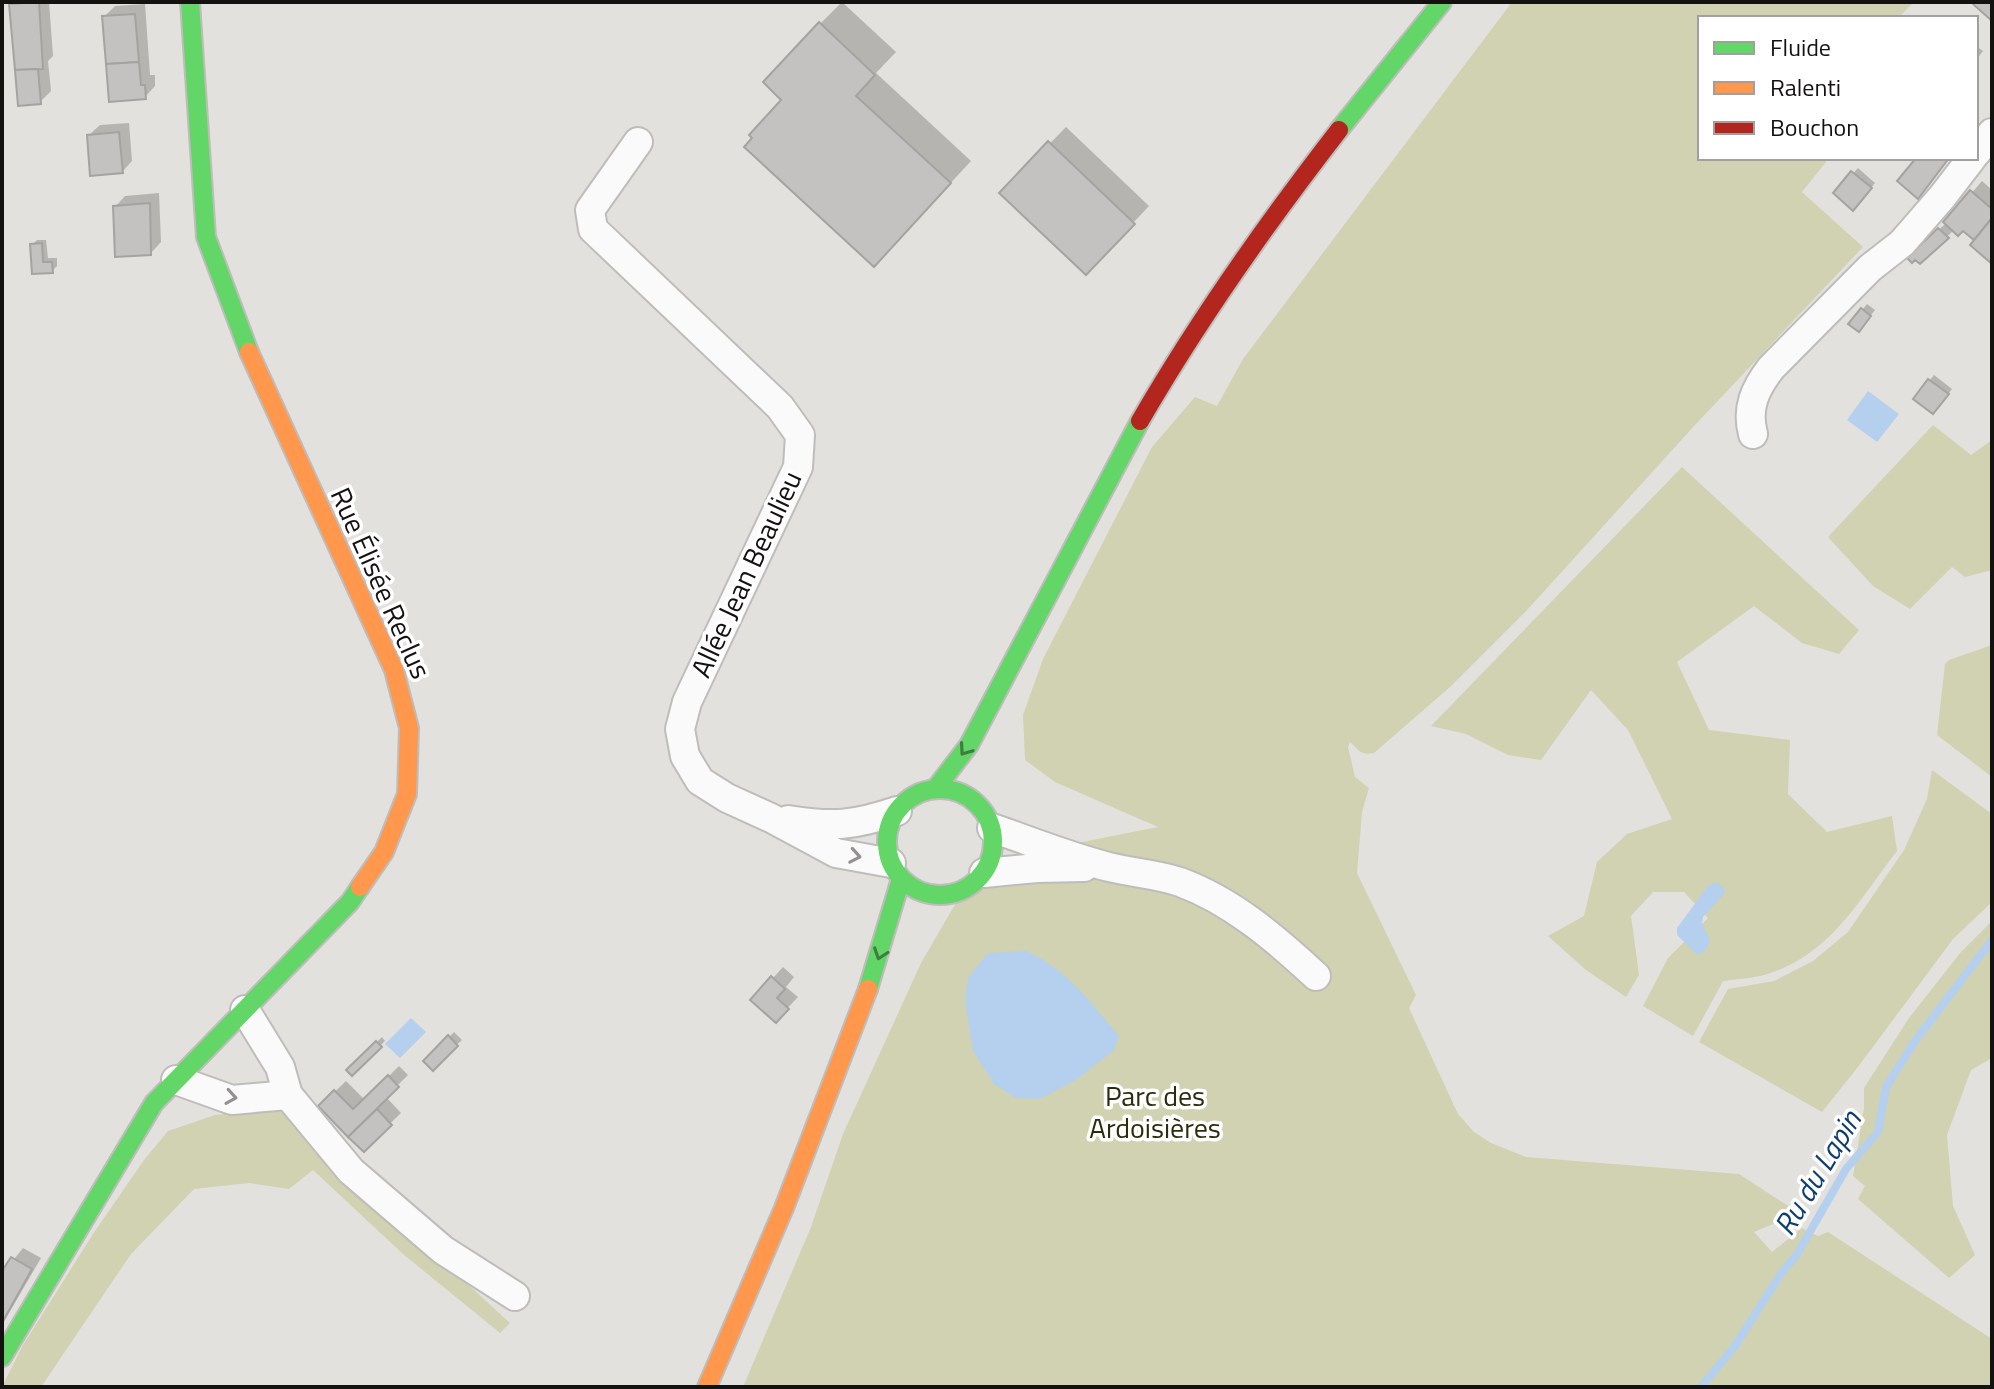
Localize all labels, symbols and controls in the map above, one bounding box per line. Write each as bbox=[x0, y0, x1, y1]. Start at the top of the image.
legend bbox=[1698, 16, 1978, 160]
text: Fluide bbox=[1770, 29, 1831, 65]
text: Ralenti bbox=[1770, 69, 1841, 105]
text: Bouchon bbox=[1770, 109, 1859, 145]
street label: Allée Jean Beaulieu bbox=[679, 464, 812, 684]
street label: Rue Élisée Reclus bbox=[320, 480, 443, 685]
one-way arrow bbox=[960, 741, 975, 756]
one-way arrow bbox=[848, 847, 861, 864]
one-way arrow bbox=[873, 946, 889, 960]
park label: Parc des Ardoisières bbox=[1089, 1074, 1221, 1149]
one-way arrow bbox=[224, 1088, 237, 1105]
water label: Ru du Lapin bbox=[1762, 1100, 1873, 1244]

